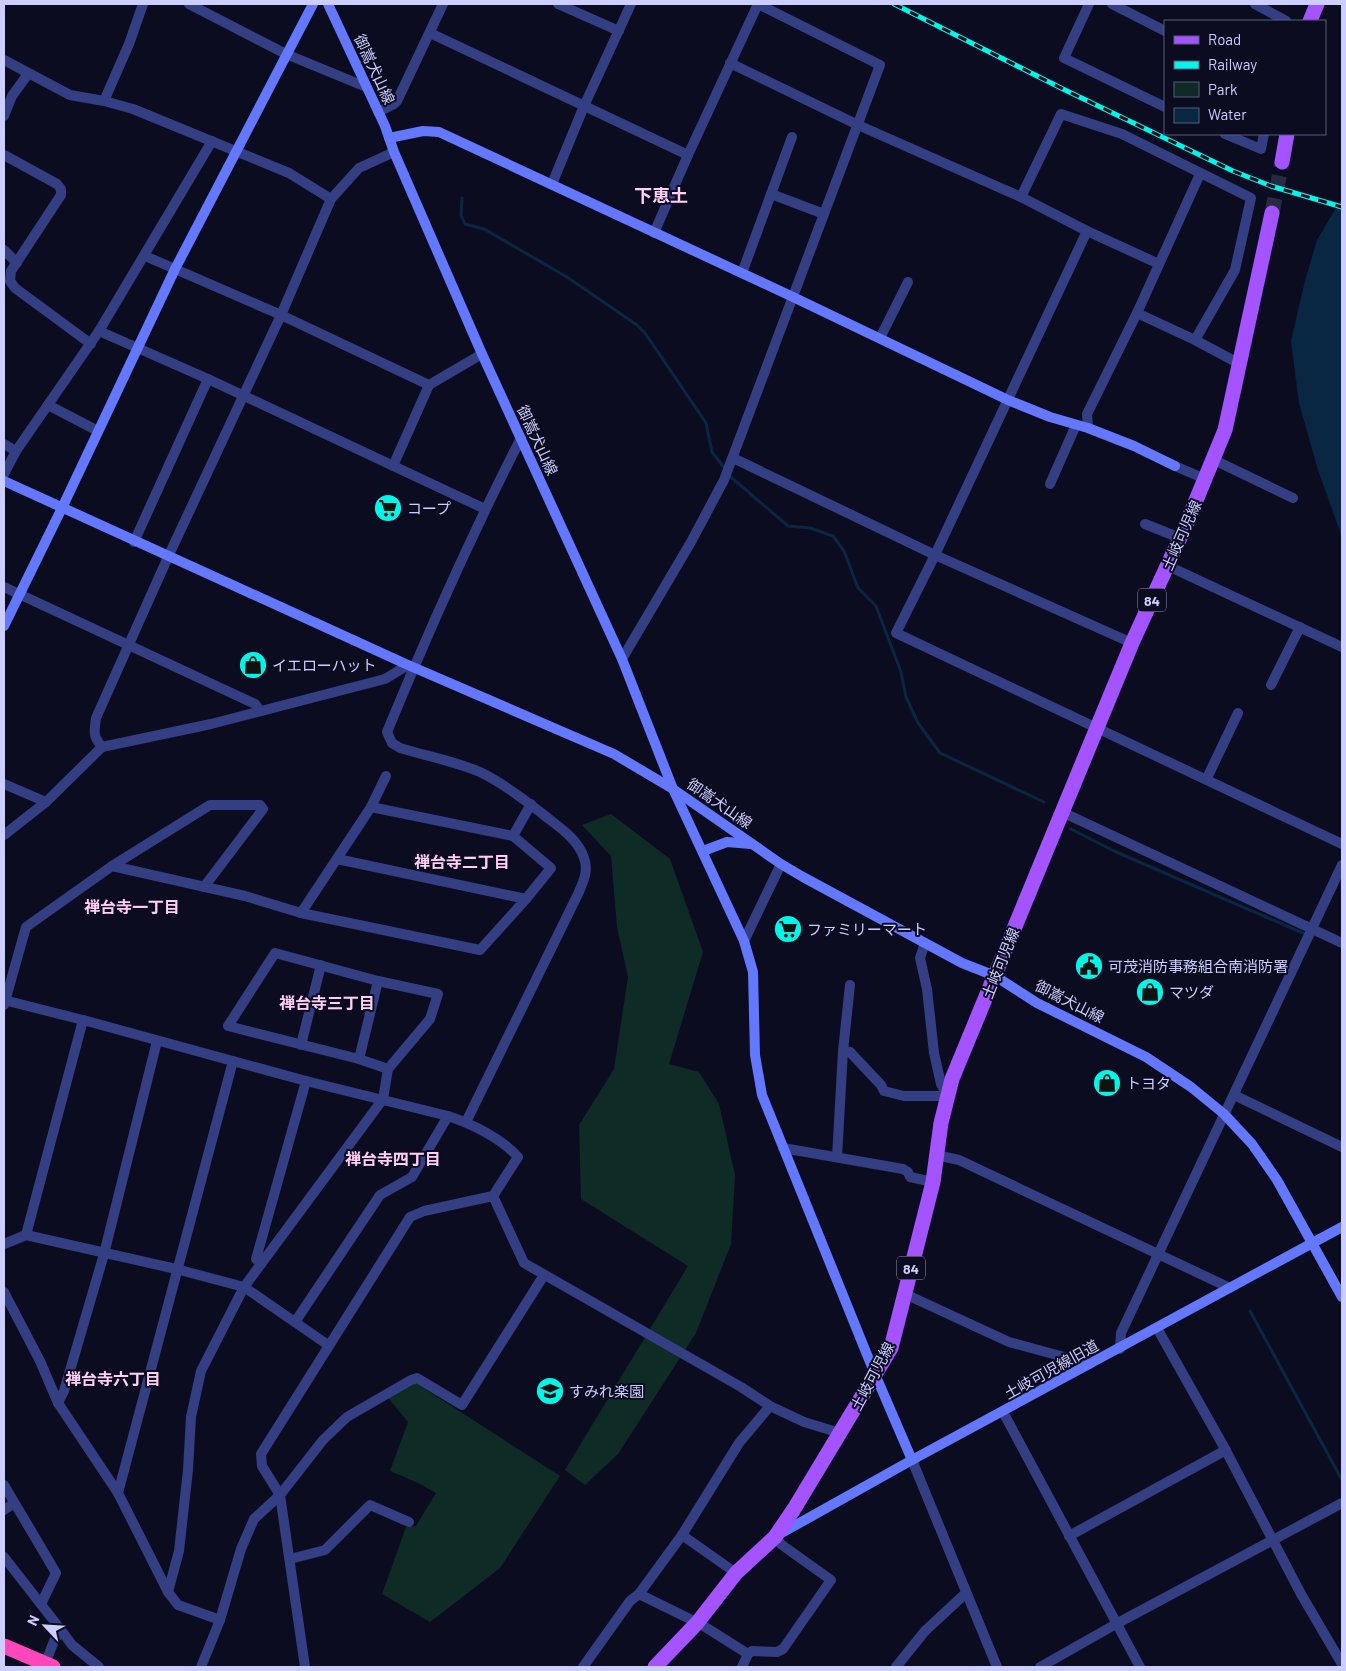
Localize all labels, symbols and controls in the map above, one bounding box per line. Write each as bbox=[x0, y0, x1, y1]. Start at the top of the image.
legend bbox=[1164, 20, 1326, 135]
text: Road bbox=[1208, 30, 1241, 48]
street label: 御嵩犬山線 bbox=[351, 31, 399, 107]
text: Railway bbox=[1208, 55, 1257, 73]
text: Park bbox=[1208, 80, 1238, 98]
text: Water bbox=[1208, 105, 1247, 123]
district label: 下恵土 bbox=[634, 184, 688, 206]
street label: 御嵩犬山線 bbox=[514, 402, 562, 478]
supermarket icon: コープ bbox=[373, 493, 403, 523]
street label: 土岐可児線 bbox=[1158, 497, 1204, 573]
place label: コープ bbox=[407, 499, 451, 517]
road number: 84 bbox=[1138, 588, 1166, 612]
shop icon: イエローハット bbox=[238, 650, 268, 680]
place label: イエローハット bbox=[272, 656, 377, 674]
street label: 御嵩犬山線 bbox=[684, 774, 756, 832]
district label: 禅台寺二丁目 bbox=[414, 852, 510, 871]
district label: 禅台寺一丁目 bbox=[84, 897, 180, 916]
supermarket icon: ファミリーマート bbox=[773, 914, 803, 944]
place label: ファミリーマート bbox=[807, 920, 927, 938]
street label: 土岐可児線 bbox=[978, 925, 1022, 1001]
public building icon: 可茂消防事務組合南消防署 bbox=[1074, 951, 1104, 981]
place label: 可茂消防事務組合南消防署 bbox=[1108, 957, 1288, 975]
street label: 御嵩犬山線 bbox=[1032, 976, 1108, 1026]
shop icon: マツダ bbox=[1135, 977, 1165, 1007]
place label: マツダ bbox=[1169, 983, 1214, 1001]
district label: 禅台寺三丁目 bbox=[279, 993, 375, 1012]
shop icon: トヨタ bbox=[1092, 1068, 1122, 1098]
place label: トヨタ bbox=[1126, 1074, 1171, 1092]
district label: 禅台寺四丁目 bbox=[345, 1149, 441, 1168]
road number: 84 bbox=[897, 1256, 925, 1280]
street label: 土岐可児線旧道 bbox=[1001, 1336, 1101, 1402]
street label: 土岐可児線 bbox=[846, 1339, 898, 1413]
district label: 禅台寺六丁目 bbox=[65, 1369, 161, 1388]
school or university icon: すみれ楽園 bbox=[535, 1376, 565, 1406]
place label: すみれ楽園 bbox=[569, 1382, 644, 1400]
north arrow bbox=[20, 1601, 70, 1651]
text: N bbox=[23, 1612, 42, 1628]

